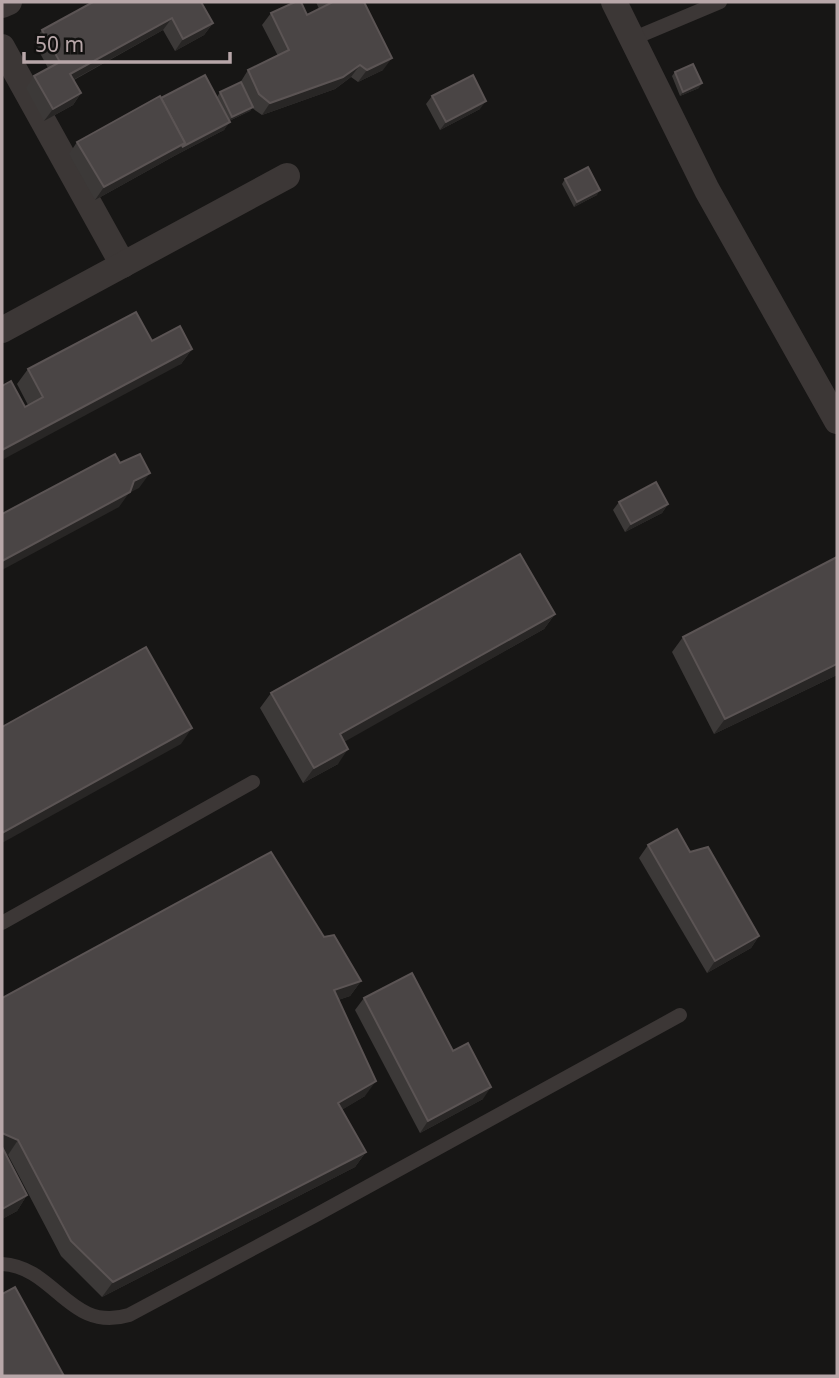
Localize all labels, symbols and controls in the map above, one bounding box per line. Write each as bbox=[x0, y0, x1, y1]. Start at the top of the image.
scale bar bbox=[24, 21, 231, 65]
text: 50 m bbox=[35, 30, 84, 58]

